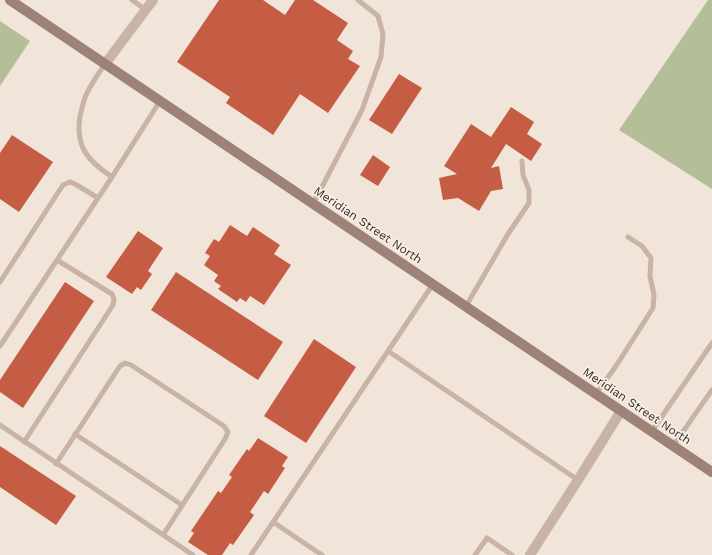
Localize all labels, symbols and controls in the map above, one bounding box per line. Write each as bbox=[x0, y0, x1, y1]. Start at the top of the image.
street label: Meridian Street North bbox=[311, 184, 425, 266]
street label: Meridian Street North bbox=[580, 365, 694, 447]

